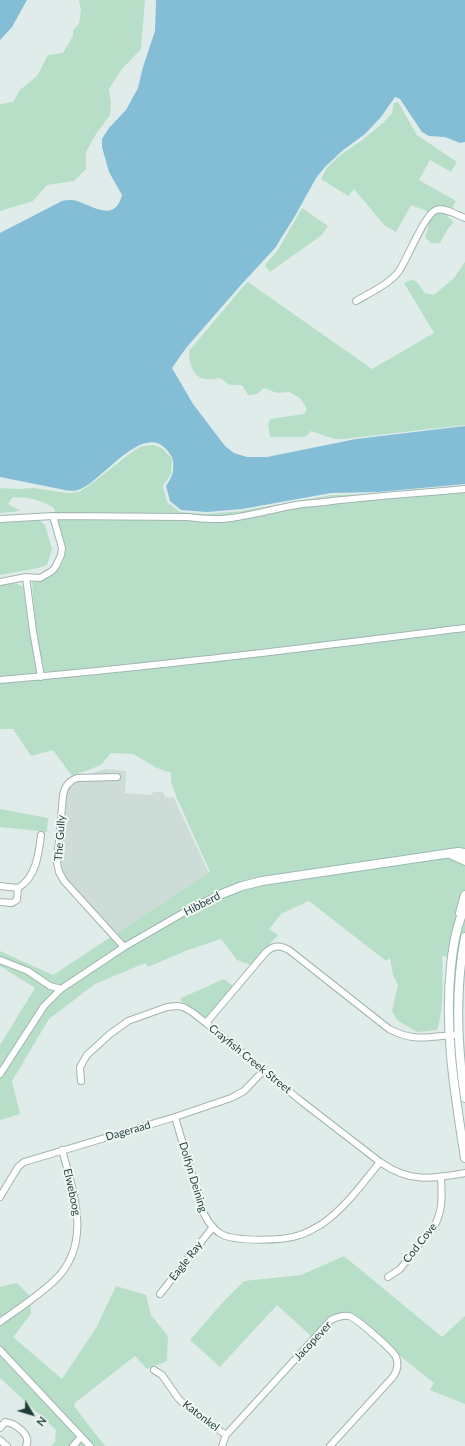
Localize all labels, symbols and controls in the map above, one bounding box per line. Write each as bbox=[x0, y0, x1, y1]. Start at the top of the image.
street label: The Gully bbox=[52, 815, 68, 861]
street label: Hibberd bbox=[182, 889, 222, 919]
street label: Crayfish Creek Street bbox=[206, 1022, 294, 1096]
street label: Dageraad bbox=[104, 1118, 152, 1144]
street label: Dolfyn Deining bbox=[176, 1140, 210, 1214]
street label: Elweboog bbox=[61, 1167, 83, 1217]
street label: Cod Cove bbox=[400, 1220, 440, 1266]
street label: Eagle Ray bbox=[166, 1239, 206, 1283]
street label: Jacopever bbox=[292, 1319, 334, 1363]
north arrow bbox=[12, 1394, 52, 1434]
street label: Katonkel bbox=[180, 1398, 222, 1434]
text: N bbox=[34, 1414, 50, 1429]

